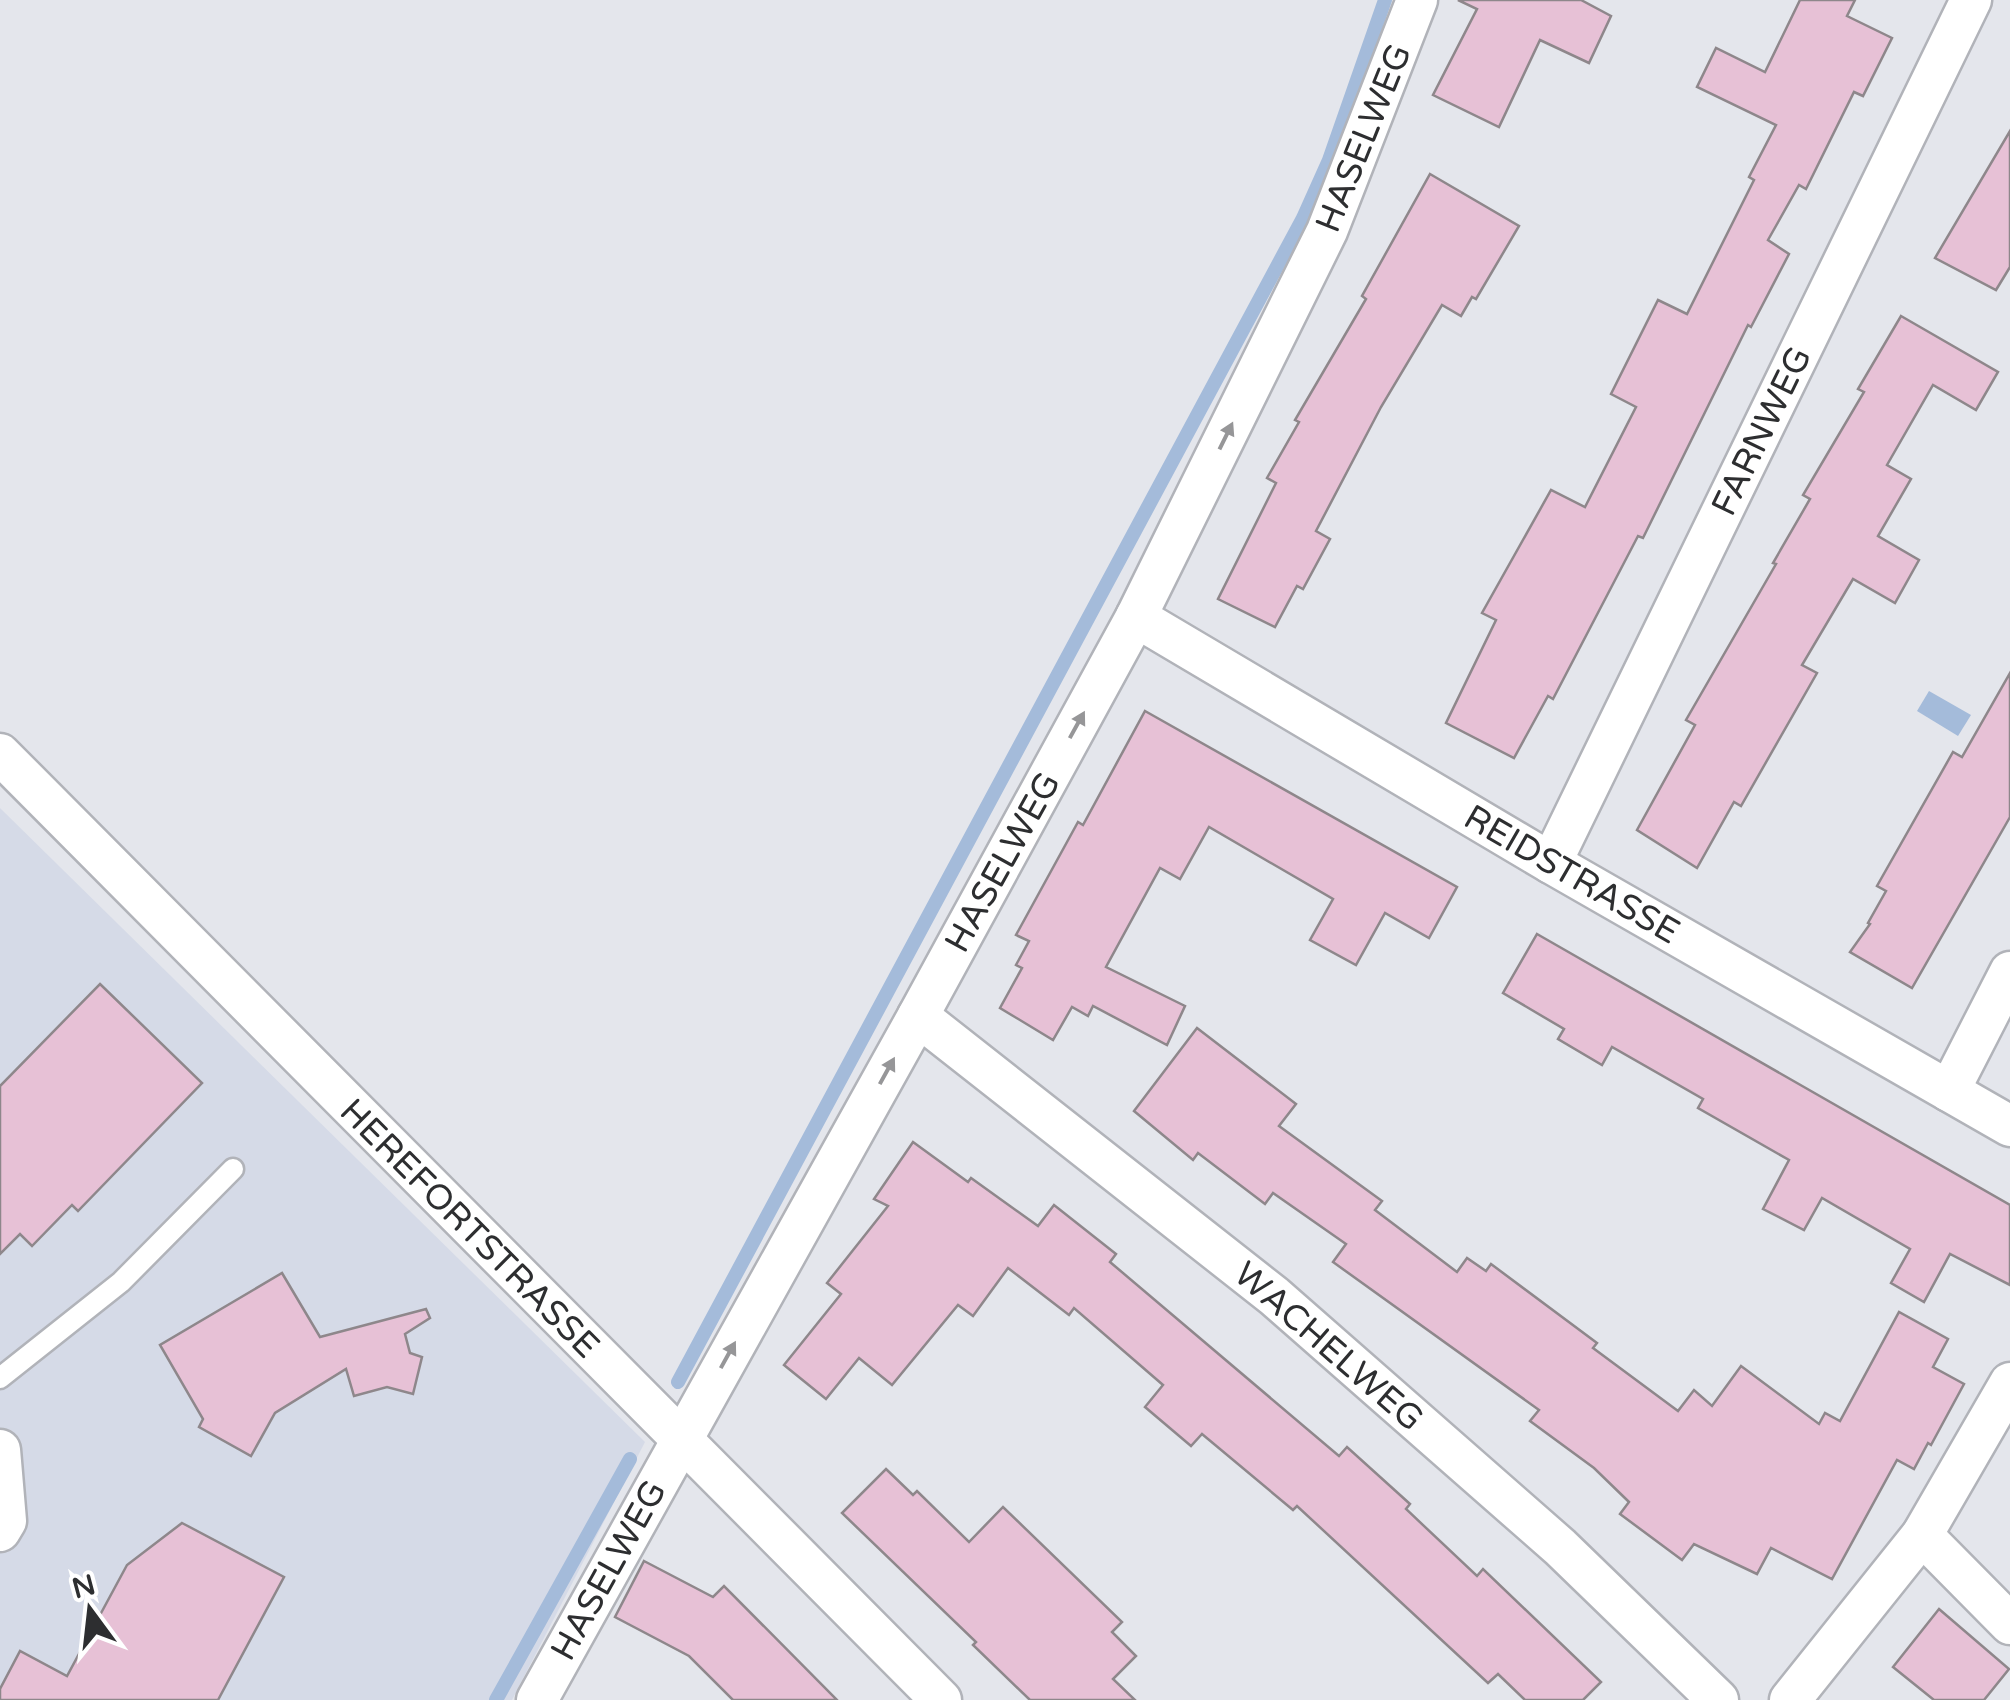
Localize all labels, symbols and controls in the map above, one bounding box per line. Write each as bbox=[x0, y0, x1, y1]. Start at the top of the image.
street label: HASELWEG bbox=[1307, 38, 1421, 239]
street label: FARNWEG bbox=[1703, 340, 1821, 523]
one-way arrow bbox=[1217, 421, 1234, 450]
one-way arrow bbox=[1068, 711, 1085, 739]
street label: HASELWEG bbox=[936, 765, 1070, 960]
street label: REIDSTRASSE bbox=[1456, 796, 1687, 953]
one-way arrow bbox=[879, 1057, 896, 1086]
street label: HEREFORTSTRASSE bbox=[331, 1090, 608, 1367]
street label: WACHELWEG bbox=[1225, 1253, 1431, 1440]
one-way arrow bbox=[719, 1340, 736, 1369]
street label: HASELWEG bbox=[542, 1473, 676, 1668]
north arrow bbox=[40, 1560, 140, 1660]
text: N bbox=[69, 1567, 99, 1606]

